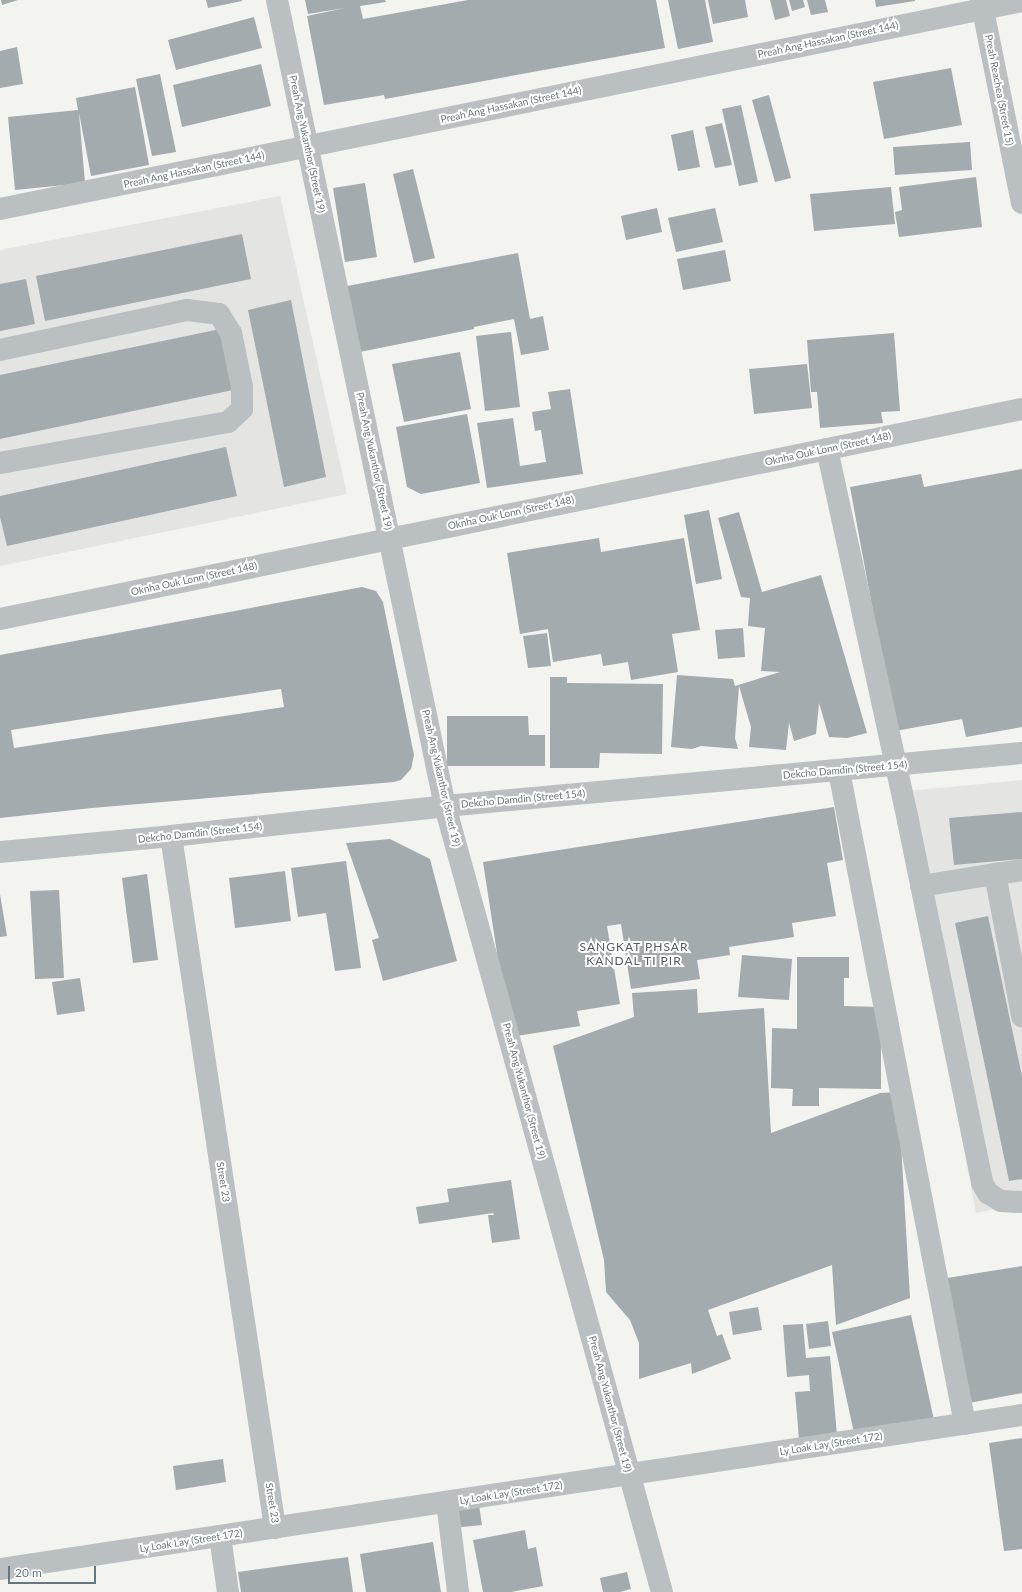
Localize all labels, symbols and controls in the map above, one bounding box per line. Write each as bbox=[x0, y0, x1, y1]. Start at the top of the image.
street label: Preah Ang Hassakan (Street 144) bbox=[756, 19, 900, 61]
street label: Preah Reachea (Street 15) bbox=[982, 33, 1016, 147]
street label: Preah Ang Yukanthor (Street 19) bbox=[286, 74, 328, 214]
street label: Preah Ang Hassakan (Street 144) bbox=[439, 84, 583, 126]
street label: Preah Ang Hassakan (Street 144) bbox=[122, 149, 266, 191]
street label: Preah Ang Yukanthor (Street 19) bbox=[353, 391, 395, 531]
street label: Oknha Ouk Lonn (Street 148) bbox=[764, 430, 892, 468]
street label: Oknha Ouk Lonn (Street 148) bbox=[447, 494, 575, 532]
street label: Oknha Ouk Lonn (Street 148) bbox=[130, 560, 258, 598]
street label: Preah Ang Yukanthor (Street 19) bbox=[419, 708, 463, 848]
street label: Dekcho Damdin (Street 154) bbox=[782, 759, 908, 781]
street label: Dekcho Damdin (Street 154) bbox=[460, 788, 586, 810]
street label: Dekcho Damdin (Street 154) bbox=[137, 821, 263, 845]
district label: SANGKAT PHSAR KANDAL TI PIR bbox=[579, 940, 689, 968]
street label: Preah Ang Yukanthor (Street 19) bbox=[500, 1021, 548, 1161]
street label: Street 23 bbox=[214, 1161, 232, 1203]
street label: Preah Ang Yukanthor (Street 19) bbox=[586, 1334, 634, 1474]
street label: Ly Loak Lay (Street 172) bbox=[779, 1430, 883, 1458]
street label: Ly Loak Lay (Street 172) bbox=[459, 1479, 563, 1507]
street label: Street 23 bbox=[263, 1482, 281, 1524]
street label: Ly Loak Lay (Street 172) bbox=[139, 1527, 243, 1555]
scale bar bbox=[10, 1558, 98, 1584]
text: 20 m bbox=[15, 1565, 42, 1580]

